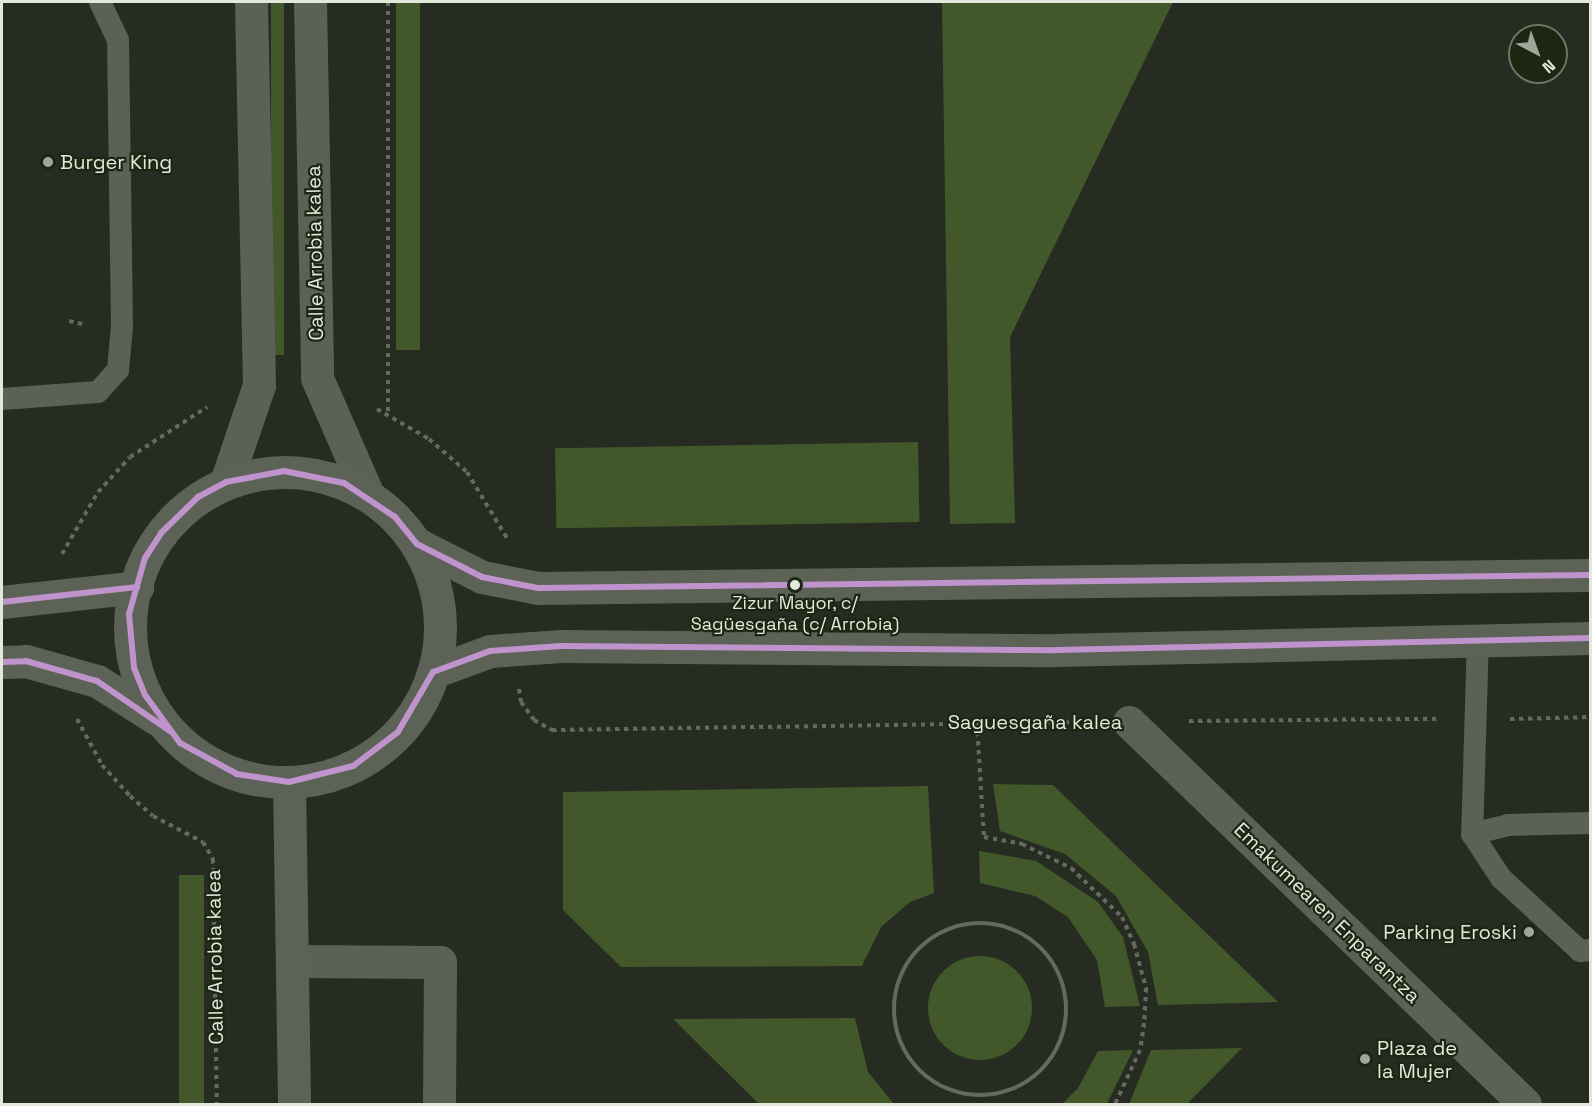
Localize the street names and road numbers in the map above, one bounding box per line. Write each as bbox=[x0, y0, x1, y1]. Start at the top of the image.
street label: Calle Arrobia kalea bbox=[301, 165, 329, 341]
street label: Saguesgaña kalea bbox=[948, 710, 1122, 734]
street label: Emakumearen Enparantza bbox=[1229, 818, 1425, 1008]
street label: Calle Arrobia kalea bbox=[201, 869, 229, 1045]

